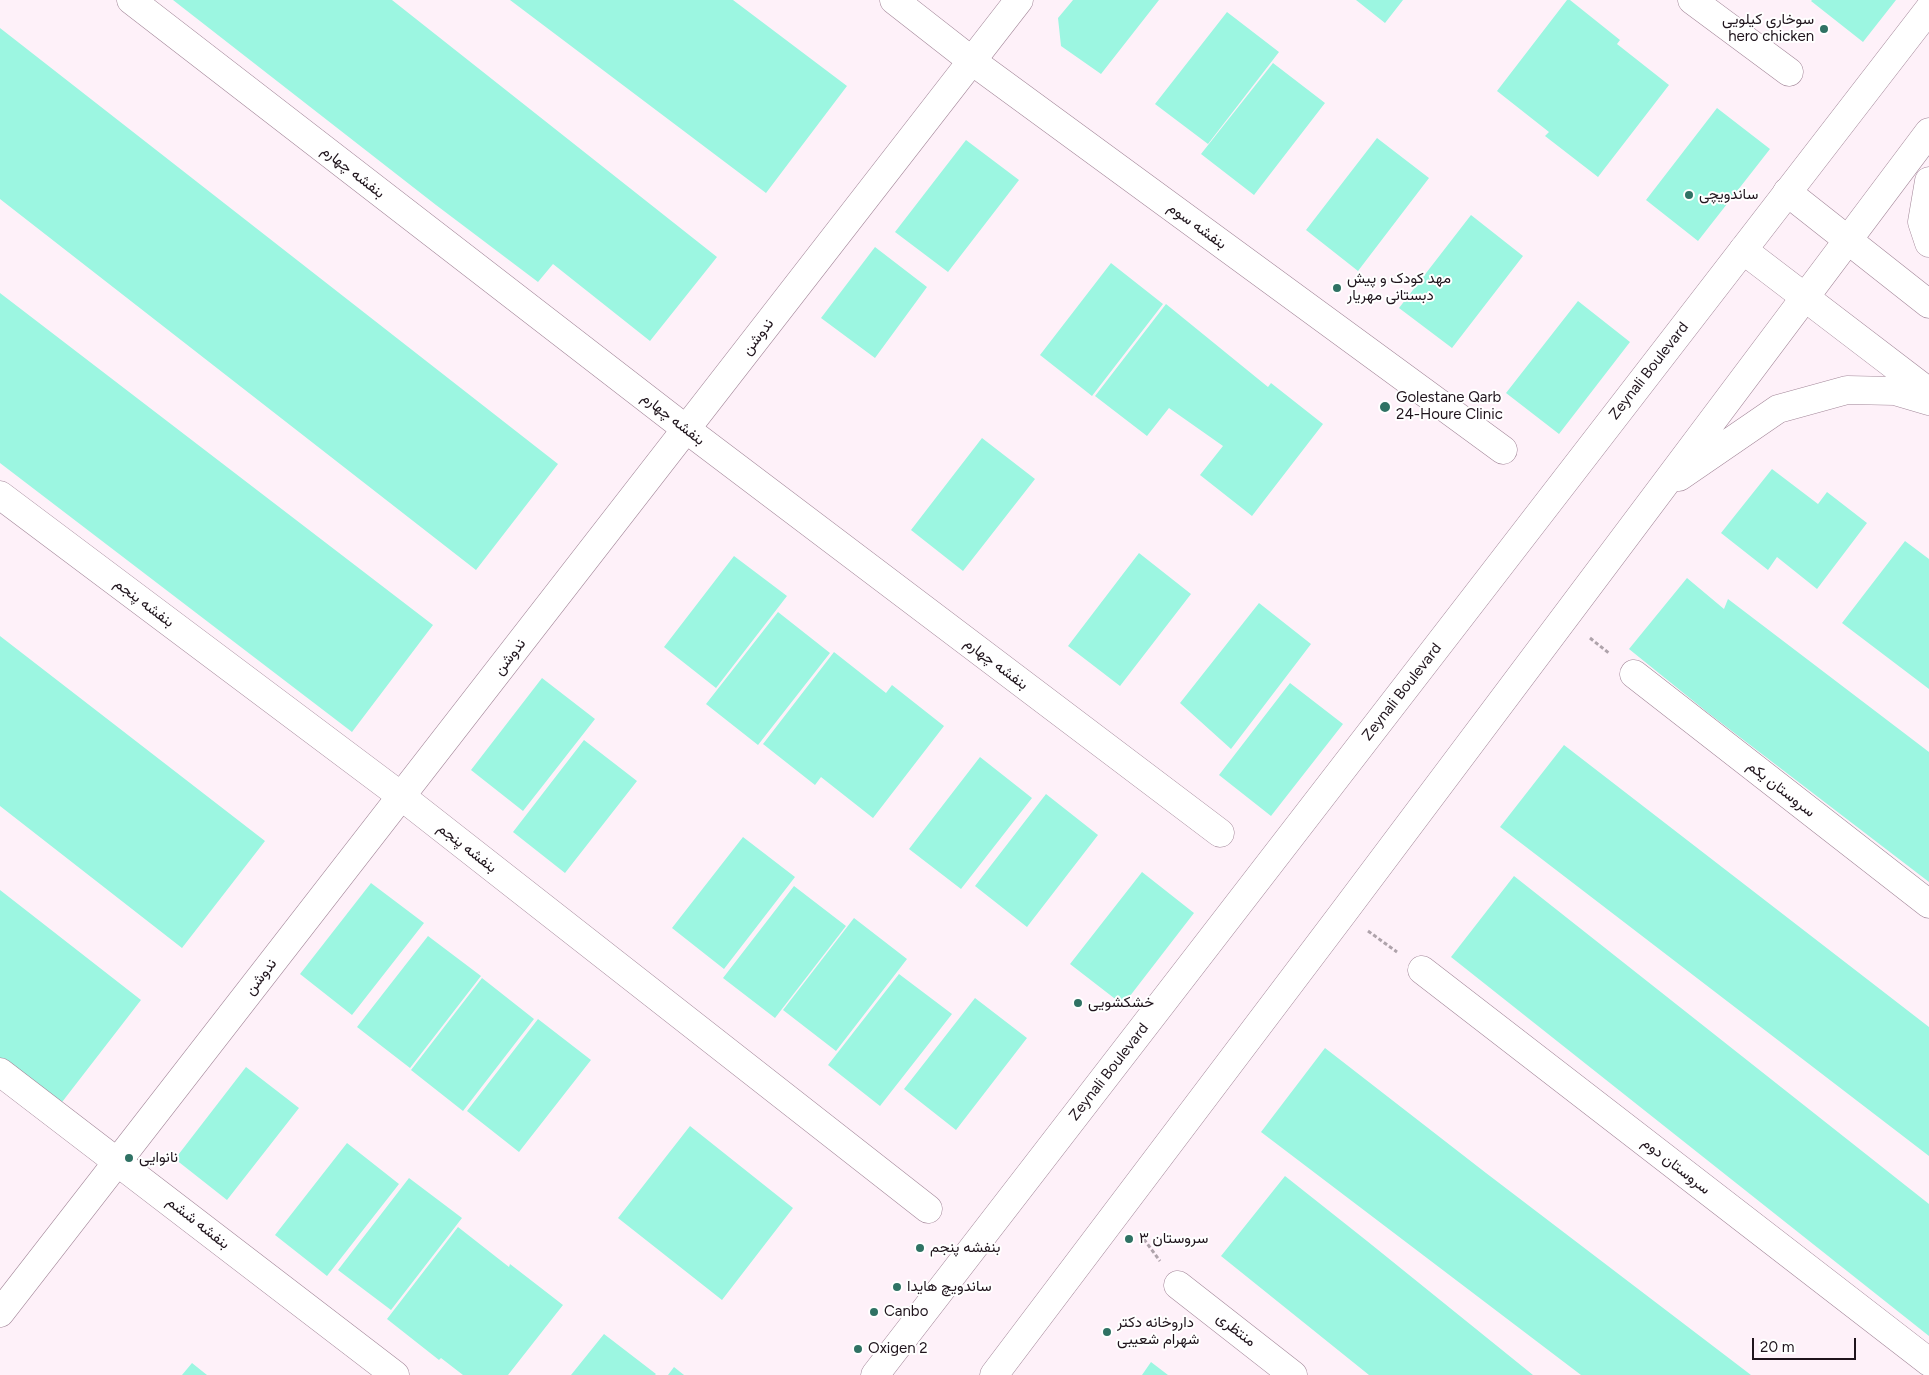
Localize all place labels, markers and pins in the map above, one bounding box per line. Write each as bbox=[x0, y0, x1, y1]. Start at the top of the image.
place label: سوخاری کیلویی hero chicken bbox=[1722, 11, 1814, 46]
marker: سوخاری کیلویی hero chicken bbox=[1818, 23, 1830, 35]
place label: ساندویچی bbox=[1699, 186, 1758, 204]
marker: ساندویچی bbox=[1683, 189, 1695, 201]
place label: مهد کودک و پیش دبستانی مهریار bbox=[1347, 270, 1451, 305]
marker: مهد کودک و پیش دبستانی مهریار bbox=[1331, 282, 1343, 294]
place label: Golestane Qarb 24-Houre Clinic bbox=[1396, 389, 1503, 424]
marker: Golestane Qarb 24-Houre Clinic bbox=[1378, 400, 1392, 414]
place label: خشکشویی bbox=[1088, 994, 1154, 1012]
marker: خشکشویی bbox=[1072, 997, 1084, 1009]
place label: نانوایی bbox=[139, 1149, 178, 1167]
marker: نانوایی bbox=[123, 1152, 135, 1164]
place label: سروستان ۳ bbox=[1139, 1230, 1208, 1248]
marker: سروستان ۳ bbox=[1123, 1233, 1135, 1245]
place label: بنفشه پنجم bbox=[930, 1239, 1001, 1257]
marker: بنفشه پنجم bbox=[914, 1242, 926, 1254]
place label: ساندویچ هایدا bbox=[907, 1278, 992, 1296]
marker: ساندویچ هایدا bbox=[891, 1281, 903, 1293]
place label: Canbo bbox=[884, 1303, 928, 1321]
marker: Canbo bbox=[868, 1306, 880, 1318]
place label: داروخانه دکتر شهرام شعیبی bbox=[1117, 1314, 1199, 1349]
marker: داروخانه دکتر شهرام شعیبی bbox=[1101, 1326, 1113, 1338]
place label: Oxigen 2 bbox=[868, 1340, 928, 1358]
marker: Oxigen 2 bbox=[852, 1343, 864, 1355]

